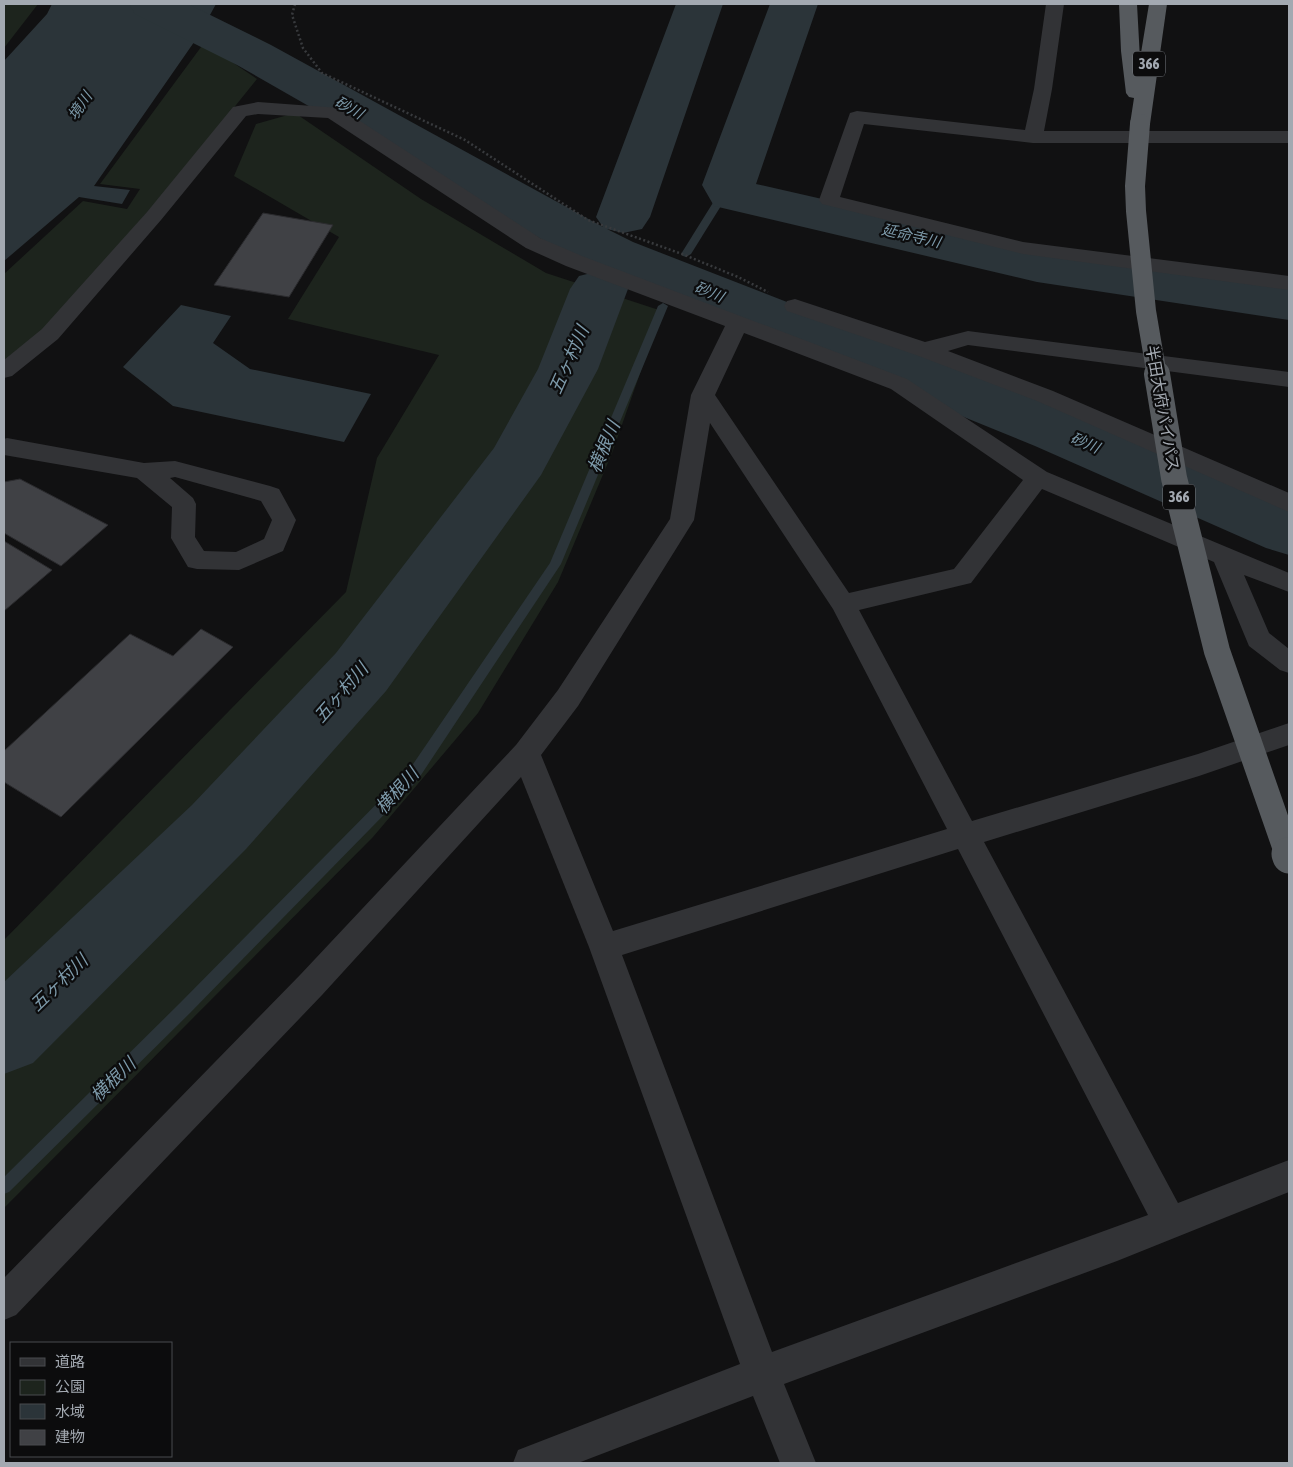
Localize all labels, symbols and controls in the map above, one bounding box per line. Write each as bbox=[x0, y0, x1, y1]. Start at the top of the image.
road number: 366 bbox=[1133, 52, 1165, 76]
water label: 境川 bbox=[64, 87, 96, 123]
water label: 砂川 bbox=[332, 93, 368, 123]
water label: 延命寺川 bbox=[880, 220, 944, 251]
water label: 砂川 bbox=[692, 278, 728, 306]
water label: 五ヶ村川 bbox=[544, 321, 594, 397]
street label: 半田大府パイパス bbox=[1143, 344, 1183, 472]
water label: 横根川 bbox=[583, 416, 625, 476]
water label: 砂川 bbox=[1068, 429, 1104, 457]
road number: 366 bbox=[1163, 484, 1195, 510]
water label: 五ヶ村川 bbox=[309, 657, 373, 727]
water label: 横根川 bbox=[371, 762, 424, 818]
water label: 五ヶ村川 bbox=[25, 949, 93, 1015]
water label: 横根川 bbox=[86, 1052, 141, 1106]
legend bbox=[10, 1342, 172, 1457]
text: 道路 bbox=[55, 1353, 85, 1370]
text: 公園 bbox=[55, 1378, 85, 1395]
text: 水域 bbox=[55, 1403, 85, 1420]
text: 建物 bbox=[55, 1428, 85, 1445]

